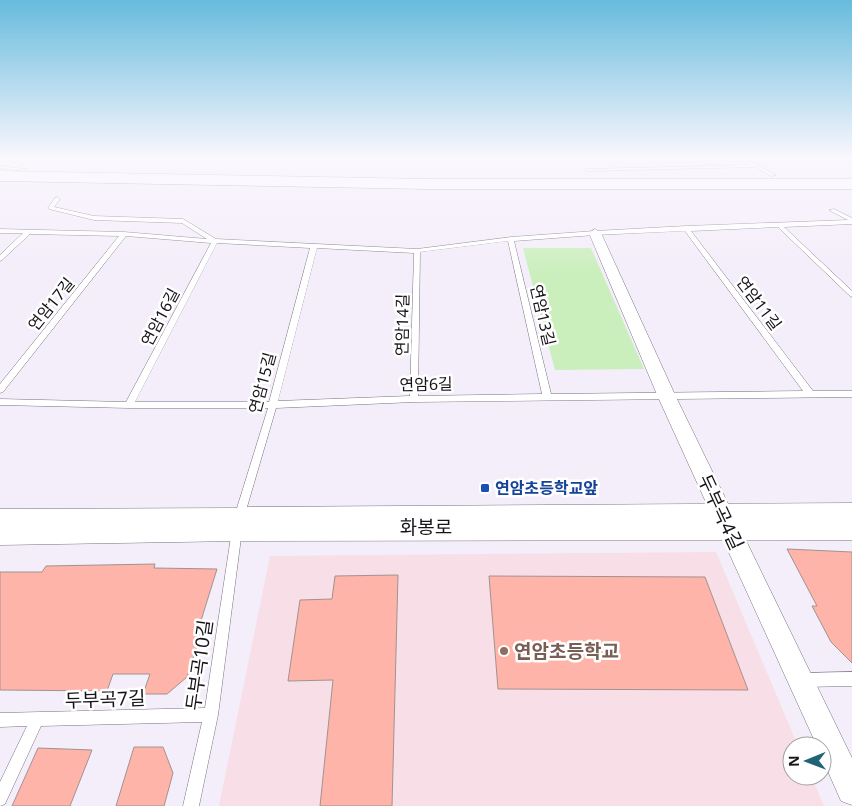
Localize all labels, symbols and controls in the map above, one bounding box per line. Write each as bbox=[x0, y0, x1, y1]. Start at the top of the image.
street label: 연암11길 bbox=[731, 271, 787, 335]
street label: 연암17길 bbox=[23, 273, 79, 335]
street label: 연암13길 bbox=[525, 282, 561, 348]
street label: 연암16길 bbox=[136, 284, 184, 350]
street label: 연암14길 bbox=[390, 294, 414, 356]
street label: 연암15길 bbox=[243, 350, 281, 416]
street label: 연암6길 bbox=[399, 373, 453, 395]
street label: 두부곡4길 bbox=[692, 470, 750, 554]
place label: 연암초등학교앞 bbox=[495, 477, 598, 499]
marker: 연암초등학교앞 bbox=[479, 482, 491, 494]
street label: 화봉로 bbox=[400, 514, 452, 540]
street label: 두부곡10길 bbox=[180, 618, 218, 712]
place label: 연암초등학교 bbox=[514, 638, 619, 664]
marker: 연암초등학교 bbox=[498, 645, 510, 657]
street label: 두부곡7길 bbox=[64, 685, 146, 713]
north arrow bbox=[782, 736, 832, 786]
text: N bbox=[784, 755, 803, 767]

